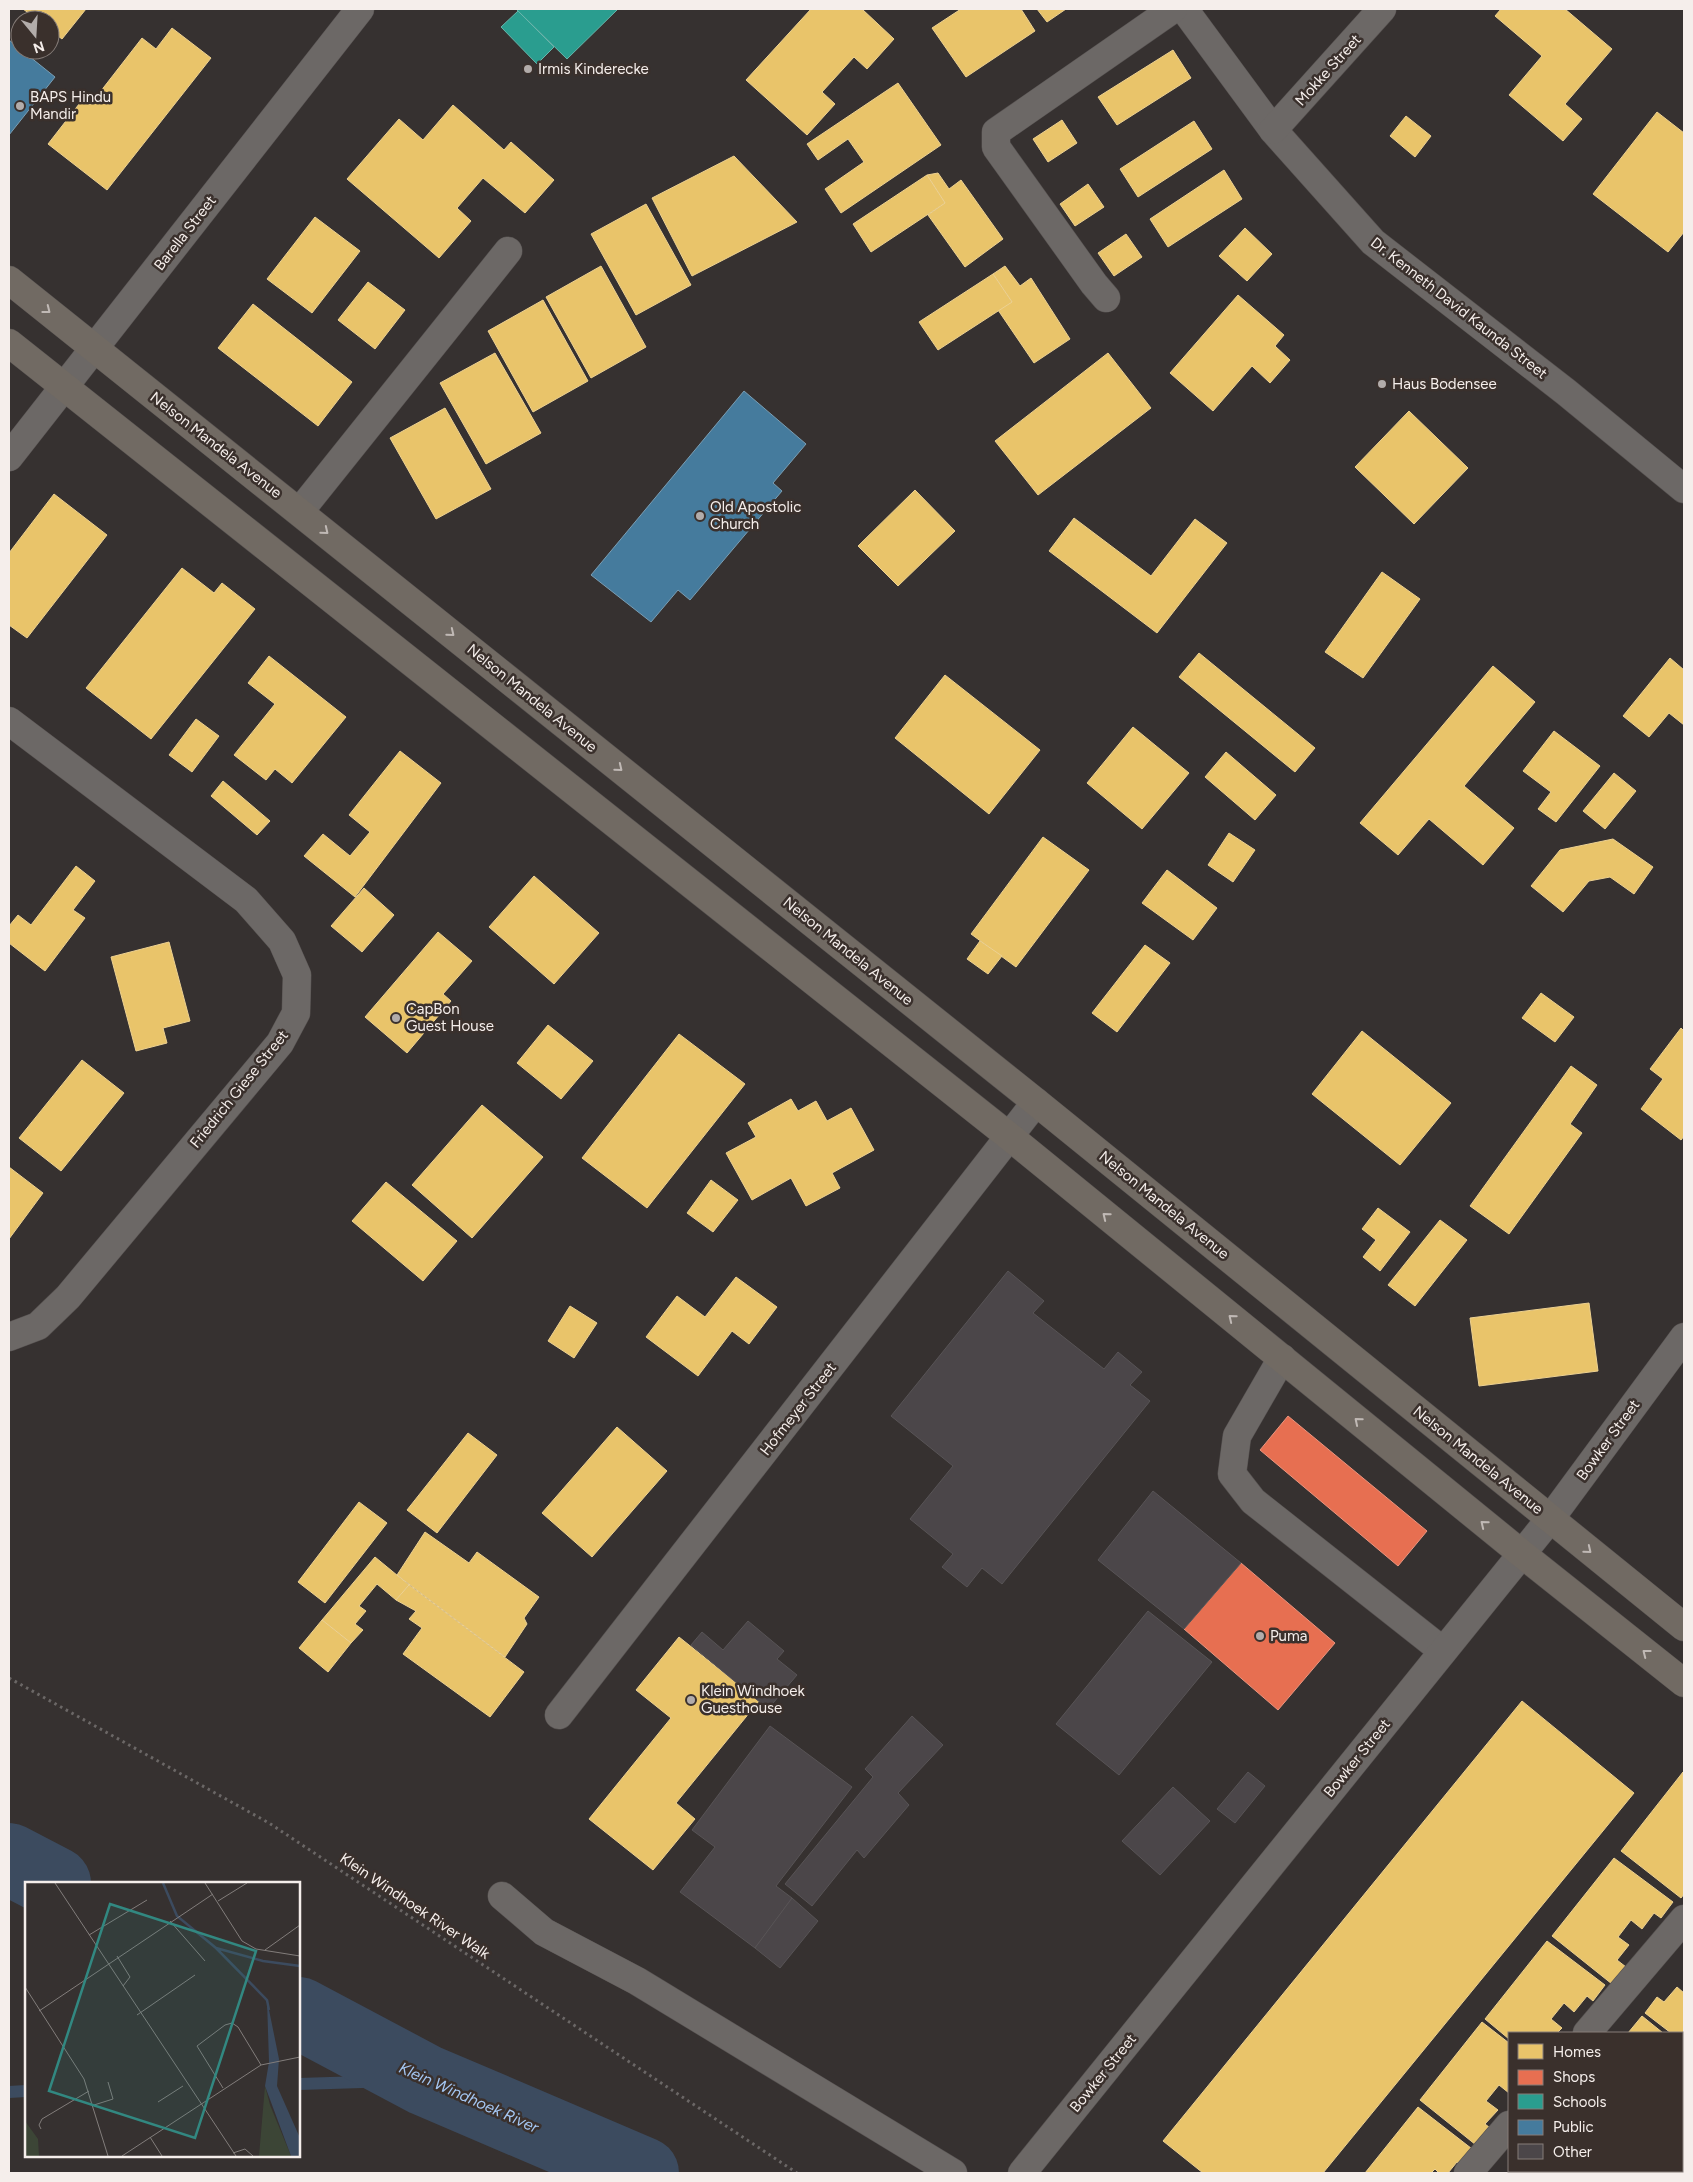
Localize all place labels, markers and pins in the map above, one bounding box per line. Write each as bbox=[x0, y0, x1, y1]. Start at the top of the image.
place label: Irmis Kinderecke bbox=[538, 60, 649, 78]
marker: Irmis Kinderecke bbox=[522, 63, 534, 75]
place label: BAPS Hindu Mandir bbox=[30, 88, 111, 123]
marker: BAPS Hindu Mandir bbox=[14, 100, 26, 112]
place label: Haus Bodensee bbox=[1392, 375, 1497, 393]
marker: Haus Bodensee bbox=[1376, 378, 1388, 390]
place label: Old Apostolic Church bbox=[710, 498, 801, 533]
marker: Old Apostolic Church bbox=[694, 510, 706, 522]
place label: CapBon Guest House bbox=[406, 1000, 494, 1035]
marker: CapBon Guest House bbox=[390, 1012, 402, 1024]
place label: Puma bbox=[1270, 1627, 1307, 1645]
marker: Puma bbox=[1254, 1630, 1266, 1642]
place label: Klein Windhoek Guesthouse bbox=[701, 1682, 805, 1717]
marker: Klein Windhoek Guesthouse bbox=[685, 1694, 697, 1706]

